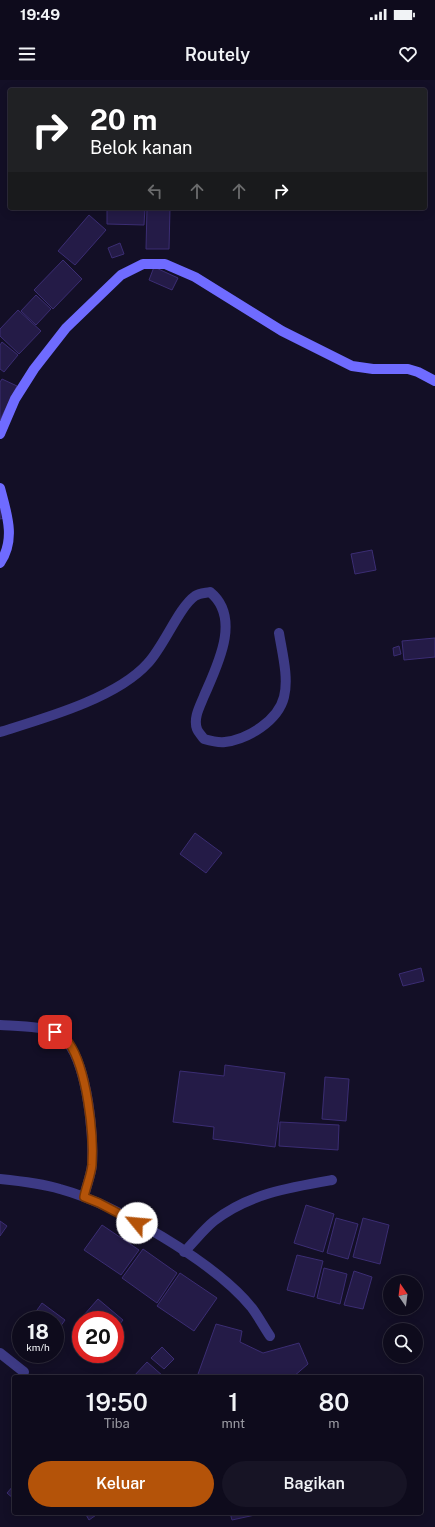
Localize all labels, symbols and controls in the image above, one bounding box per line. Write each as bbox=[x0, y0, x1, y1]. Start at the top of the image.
text: 19:49 bbox=[20, 6, 60, 23]
icon: menu bbox=[16, 43, 38, 65]
icon: heart bbox=[397, 43, 419, 65]
text: Routely bbox=[185, 44, 250, 65]
text: 20 m bbox=[90, 103, 157, 136]
icon: right bbox=[24, 104, 76, 156]
text: Belok kanan bbox=[90, 137, 193, 158]
icon: left bbox=[144, 180, 166, 202]
icon: ahead bbox=[186, 180, 208, 202]
icon: ahead bbox=[228, 180, 250, 202]
icon: right bbox=[270, 180, 292, 202]
pin bbox=[38, 1015, 72, 1049]
icon: arrive bbox=[44, 1021, 66, 1043]
position arrow bbox=[116, 1202, 158, 1244]
north arrow bbox=[383, 1275, 423, 1315]
map controls bbox=[383, 1275, 423, 1363]
speed limit sign: 20 bbox=[72, 1311, 124, 1363]
text: 18 bbox=[27, 1320, 49, 1344]
button: search bbox=[383, 1323, 423, 1363]
text: km/h bbox=[26, 1341, 50, 1353]
text: 19:50 bbox=[86, 1388, 148, 1416]
text: 1 bbox=[228, 1388, 238, 1416]
text: 80 bbox=[319, 1388, 349, 1416]
text: Tiba bbox=[104, 1416, 130, 1431]
text: mnt bbox=[221, 1416, 245, 1431]
text: m bbox=[328, 1416, 340, 1431]
button: Keluar bbox=[28, 1461, 214, 1507]
button: Bagikan bbox=[222, 1461, 407, 1507]

